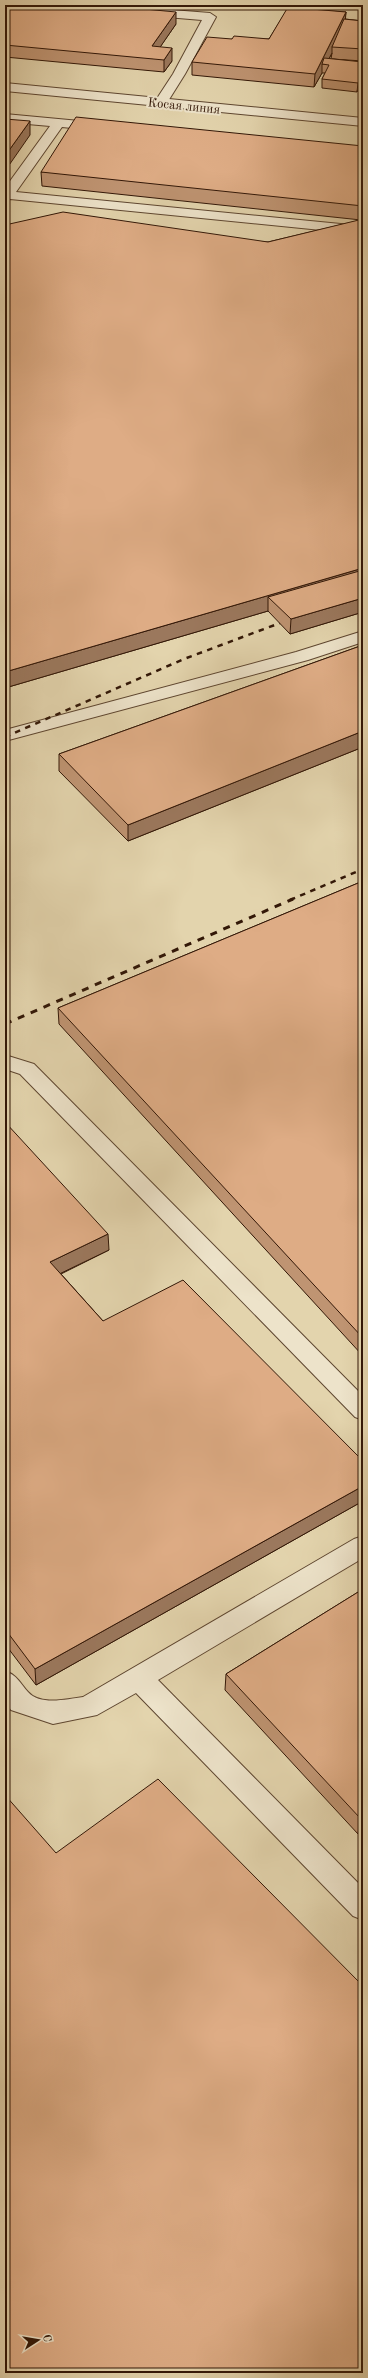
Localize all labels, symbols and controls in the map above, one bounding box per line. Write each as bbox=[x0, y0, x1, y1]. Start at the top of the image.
street label: Косая линия bbox=[147, 96, 221, 117]
north arrow bbox=[18, 2320, 58, 2360]
text: С bbox=[40, 2334, 52, 2343]

